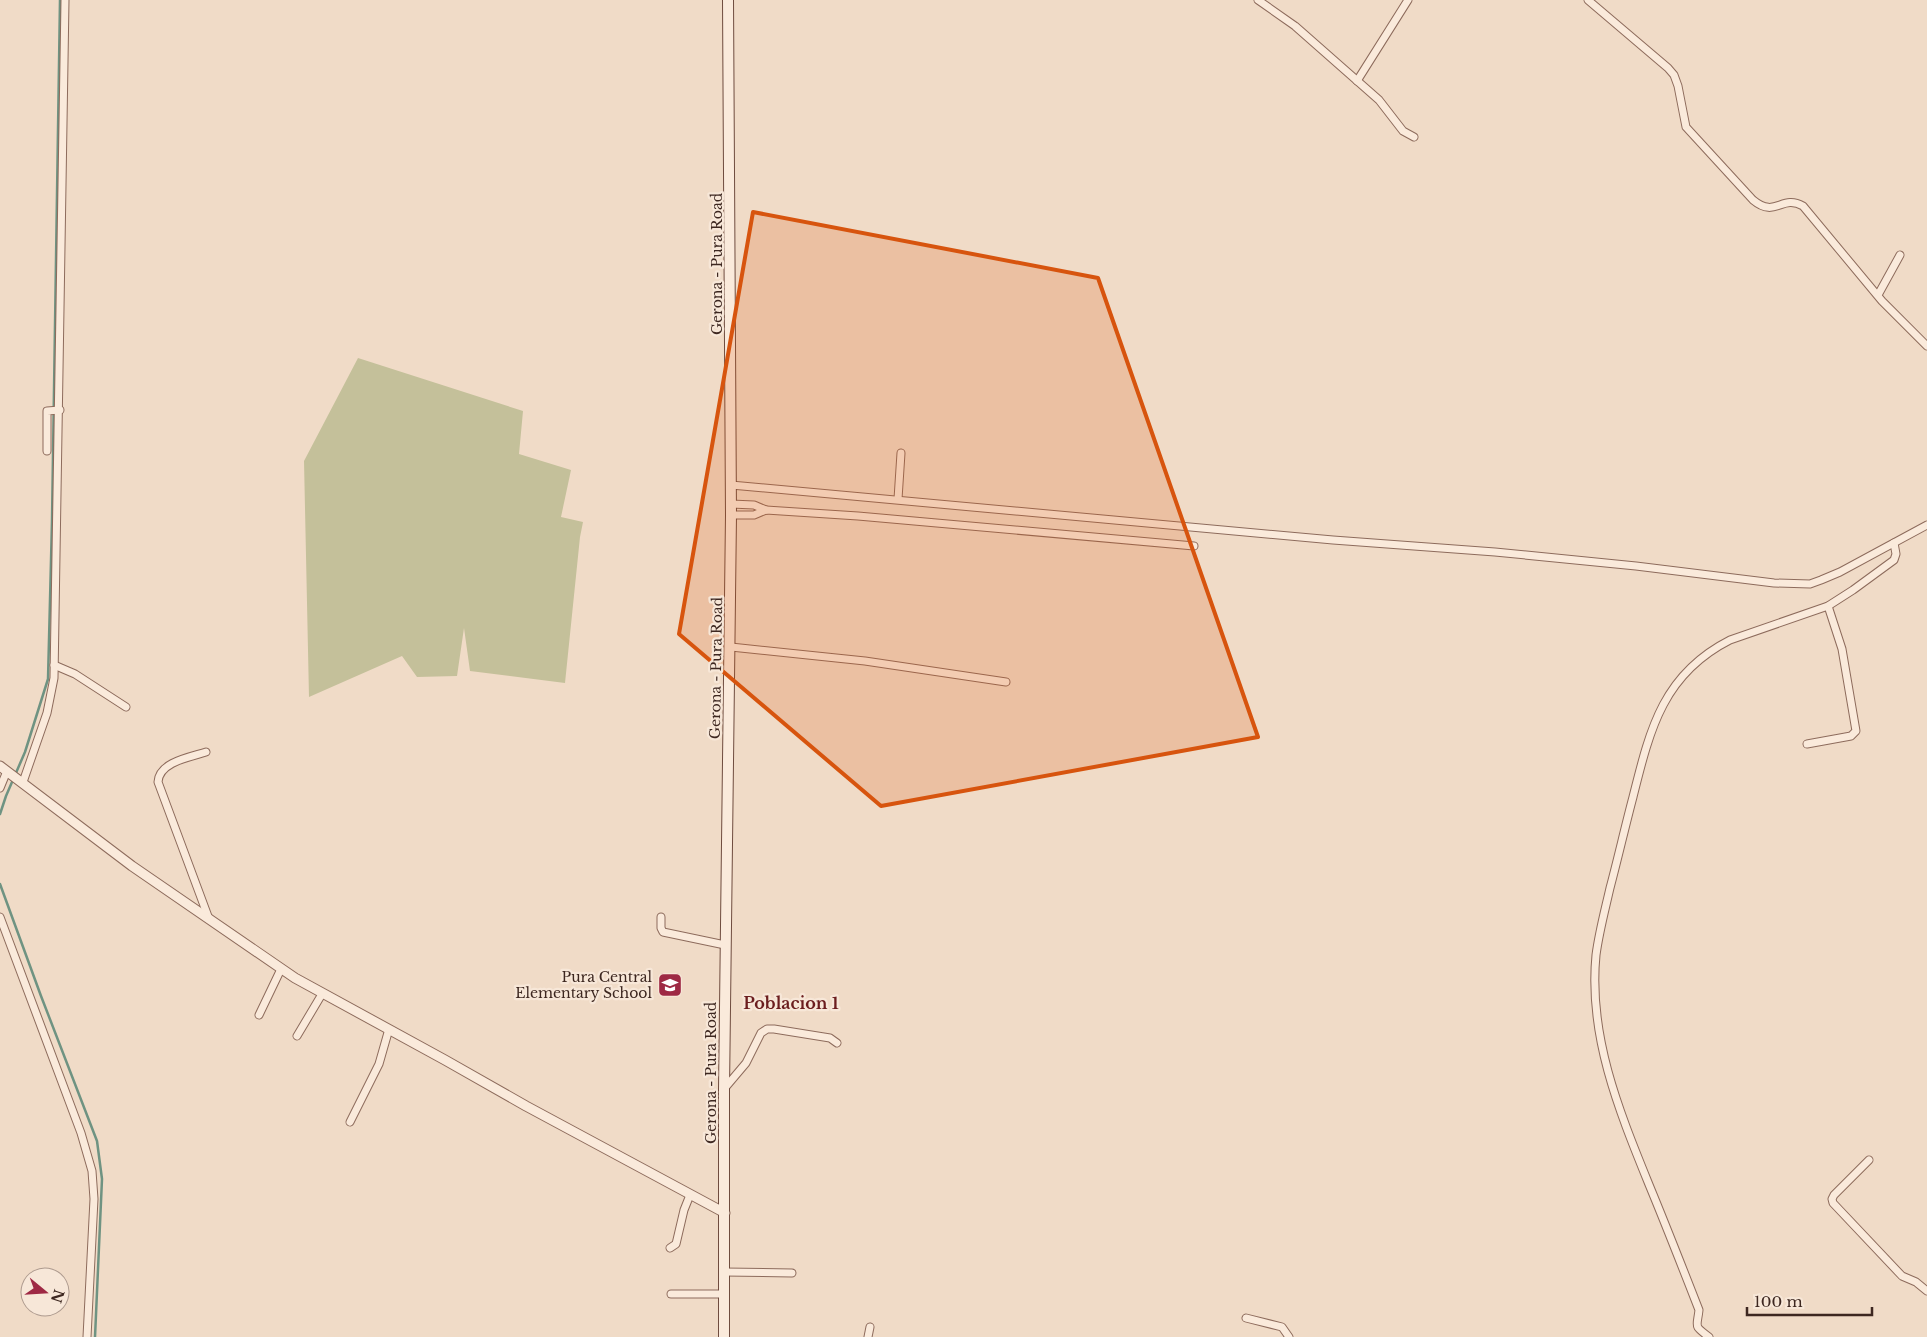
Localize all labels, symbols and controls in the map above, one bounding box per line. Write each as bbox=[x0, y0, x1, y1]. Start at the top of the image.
street label: Gerona - Pura Road bbox=[708, 192, 726, 335]
street label: Gerona - Pura Road bbox=[706, 596, 726, 739]
place label: Pura Central Elementary School bbox=[515, 968, 652, 1002]
school or university icon: Pura Central Elementary School bbox=[657, 972, 683, 998]
district label: Poblacion 1 bbox=[743, 993, 839, 1013]
street label: Gerona - Pura Road bbox=[702, 1001, 720, 1144]
north arrow bbox=[20, 1267, 70, 1317]
scale bar bbox=[1747, 1284, 1872, 1316]
text: N bbox=[47, 1287, 68, 1305]
text: 100 m bbox=[1754, 1292, 1803, 1311]

